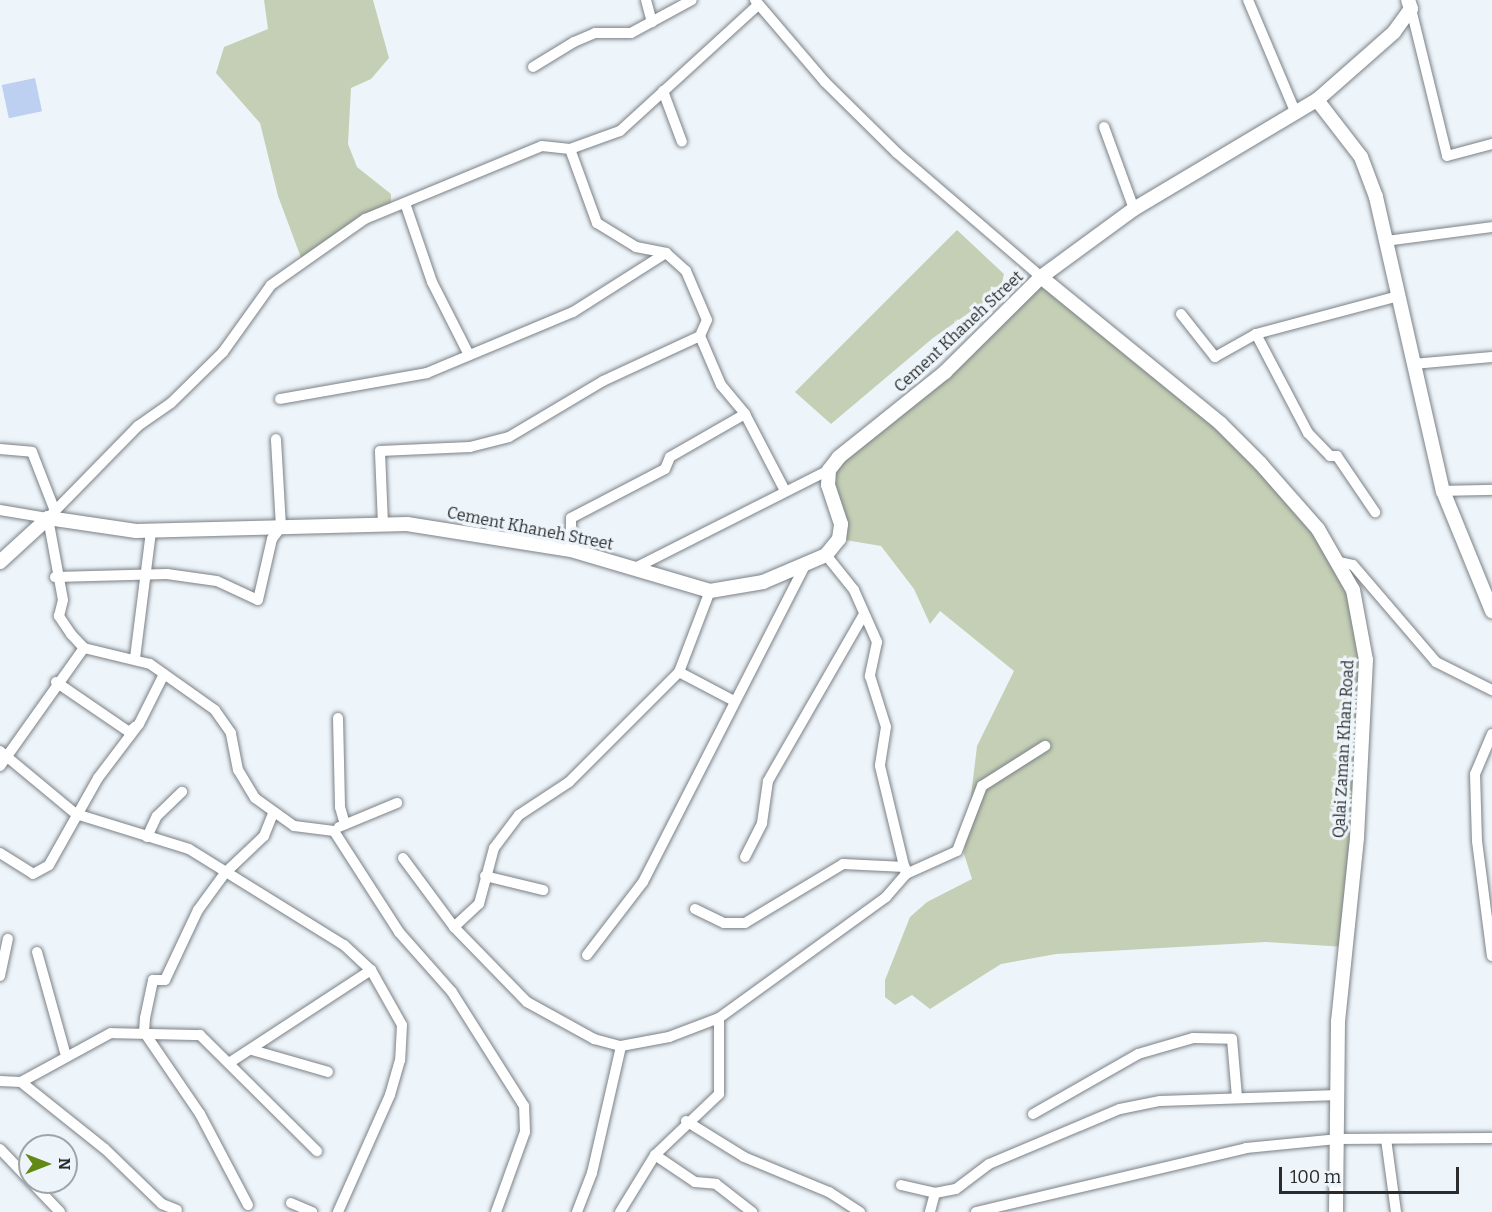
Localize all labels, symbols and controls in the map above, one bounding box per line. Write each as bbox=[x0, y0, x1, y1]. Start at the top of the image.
street label: Cement Khaneh Street bbox=[891, 267, 1027, 397]
street label: Cement Khaneh Street bbox=[445, 503, 615, 555]
street label: Qalai Zaman Khan Road bbox=[1330, 659, 1358, 839]
north arrow bbox=[18, 1134, 78, 1194]
scale bar bbox=[1282, 1155, 1462, 1193]
text: N bbox=[55, 1158, 74, 1170]
text: 100 m bbox=[1290, 1166, 1341, 1188]

